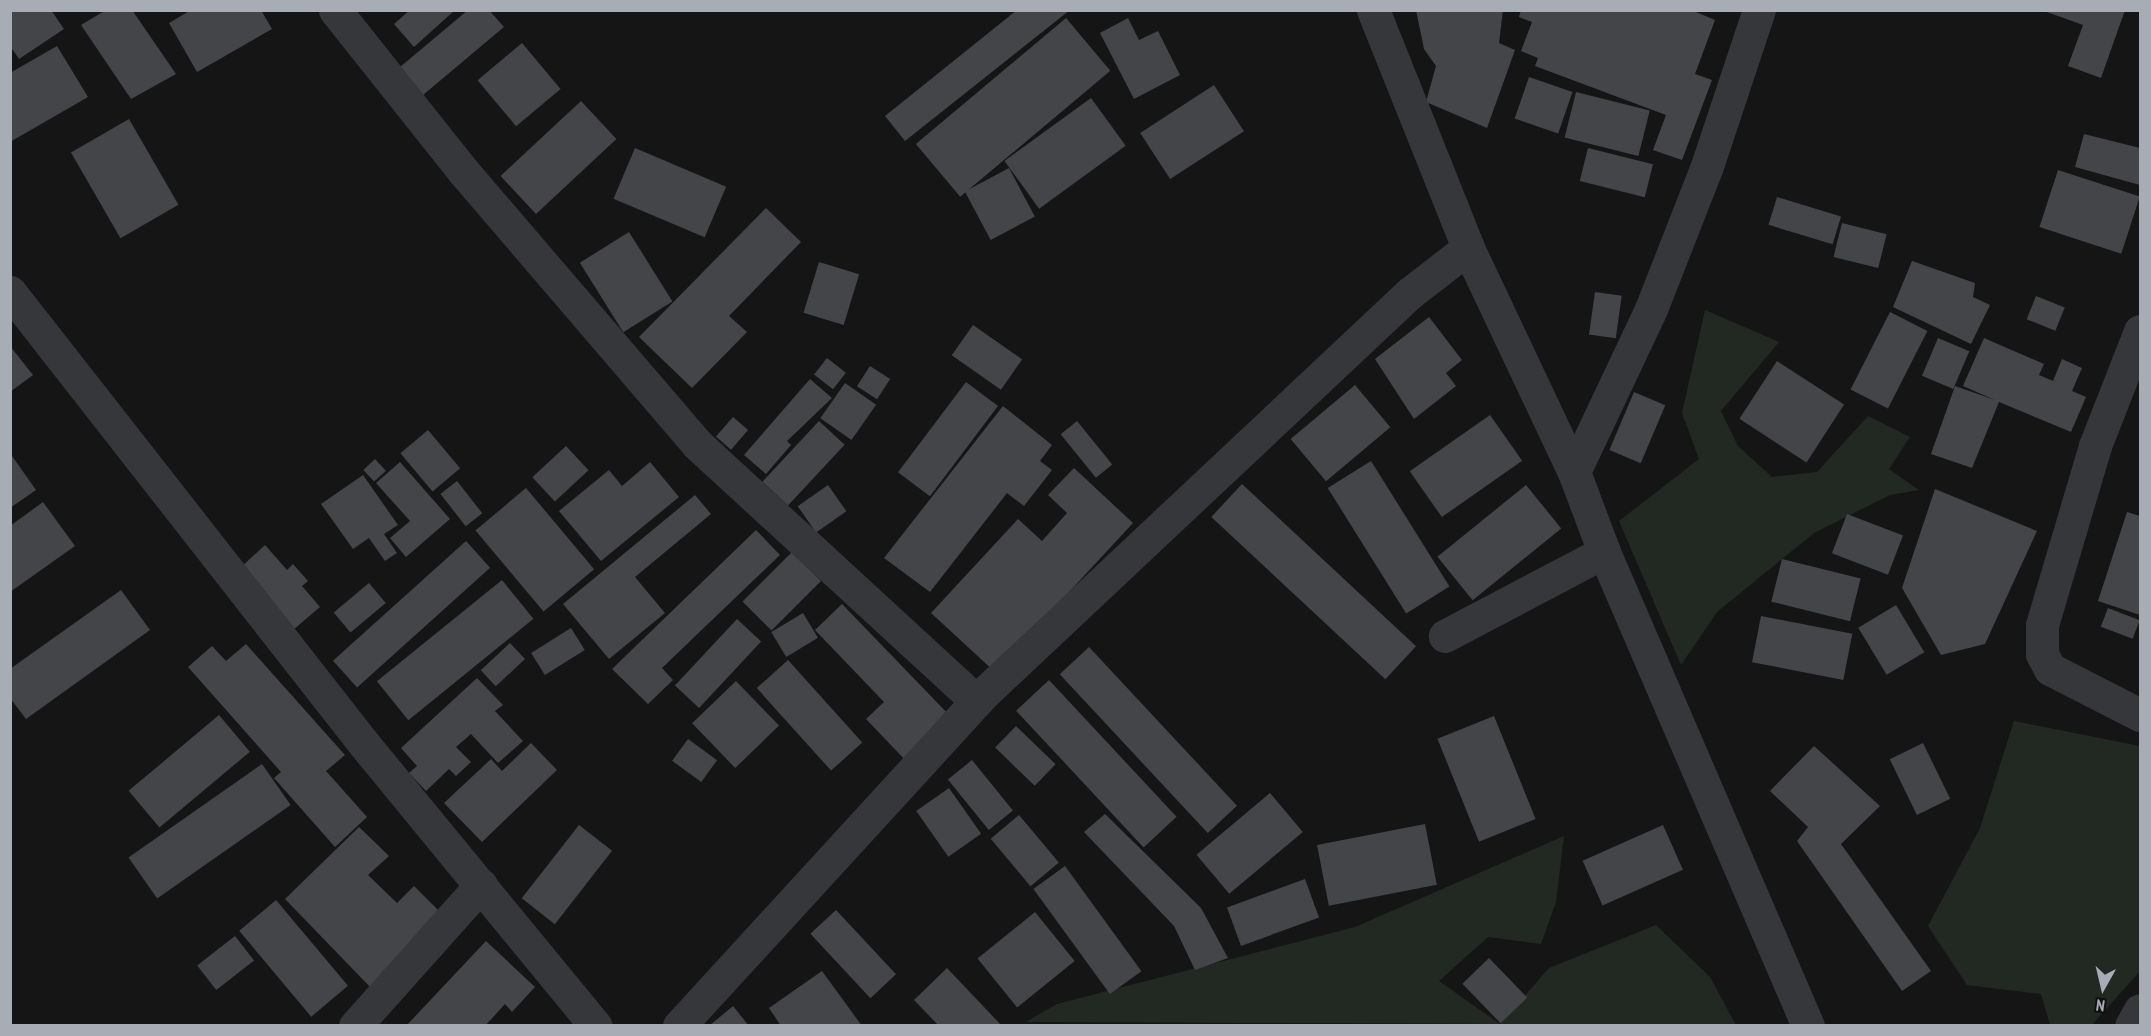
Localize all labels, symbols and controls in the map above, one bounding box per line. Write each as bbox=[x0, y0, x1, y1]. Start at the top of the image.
north arrow bbox=[2073, 958, 2133, 1018]
text: N bbox=[2095, 995, 2106, 1016]

